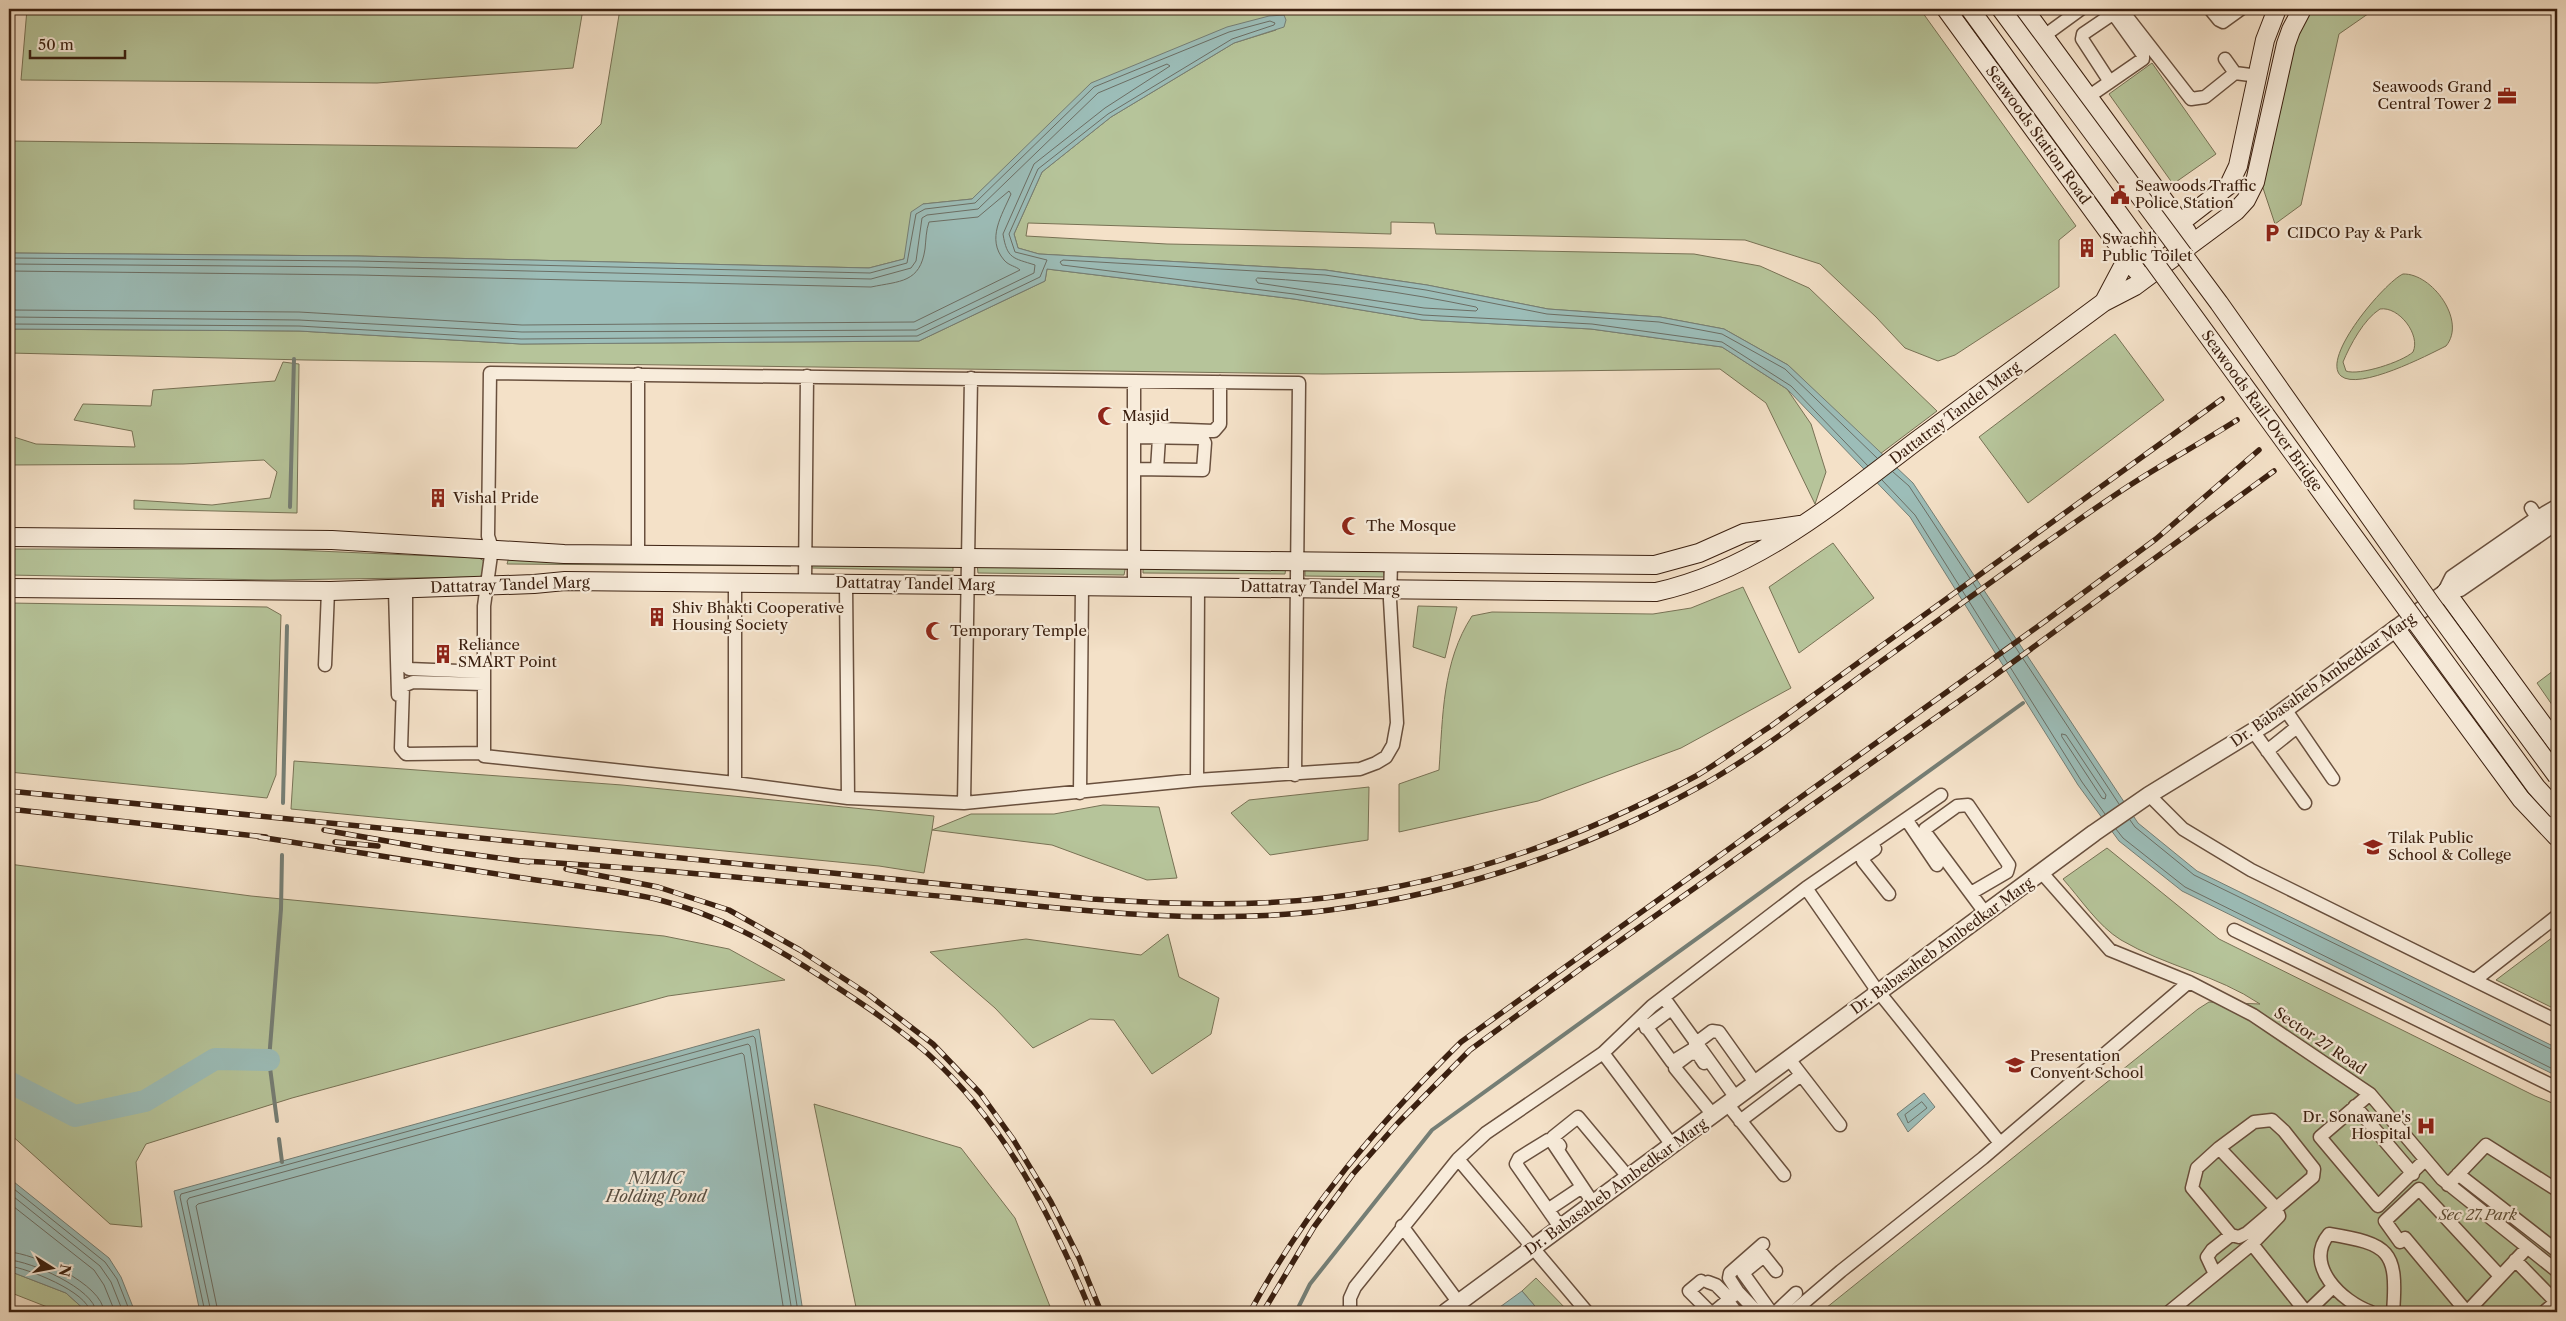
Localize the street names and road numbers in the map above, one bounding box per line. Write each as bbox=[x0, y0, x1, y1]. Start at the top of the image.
street label: Seawoods Station Road bbox=[1982, 62, 2095, 208]
street label: Seawoods Rail-Over Bridge bbox=[2197, 326, 2327, 495]
street label: Dattatray Tandel Marg bbox=[1885, 357, 2024, 468]
street label: Dattatray Tandel Marg bbox=[430, 572, 590, 597]
street label: Dattatray Tandel Marg bbox=[835, 573, 995, 594]
street label: Dattatray Tandel Marg bbox=[1240, 577, 1400, 598]
street label: Dr. Babasaheb Ambedkar Marg bbox=[2227, 608, 2419, 751]
street label: Dr. Babasaheb Ambedkar Marg bbox=[1847, 873, 2037, 1018]
street label: Sector 27 Road bbox=[2271, 1003, 2370, 1078]
street label: Dr. Babasaheb Ambedkar Marg bbox=[1521, 1114, 1711, 1259]

